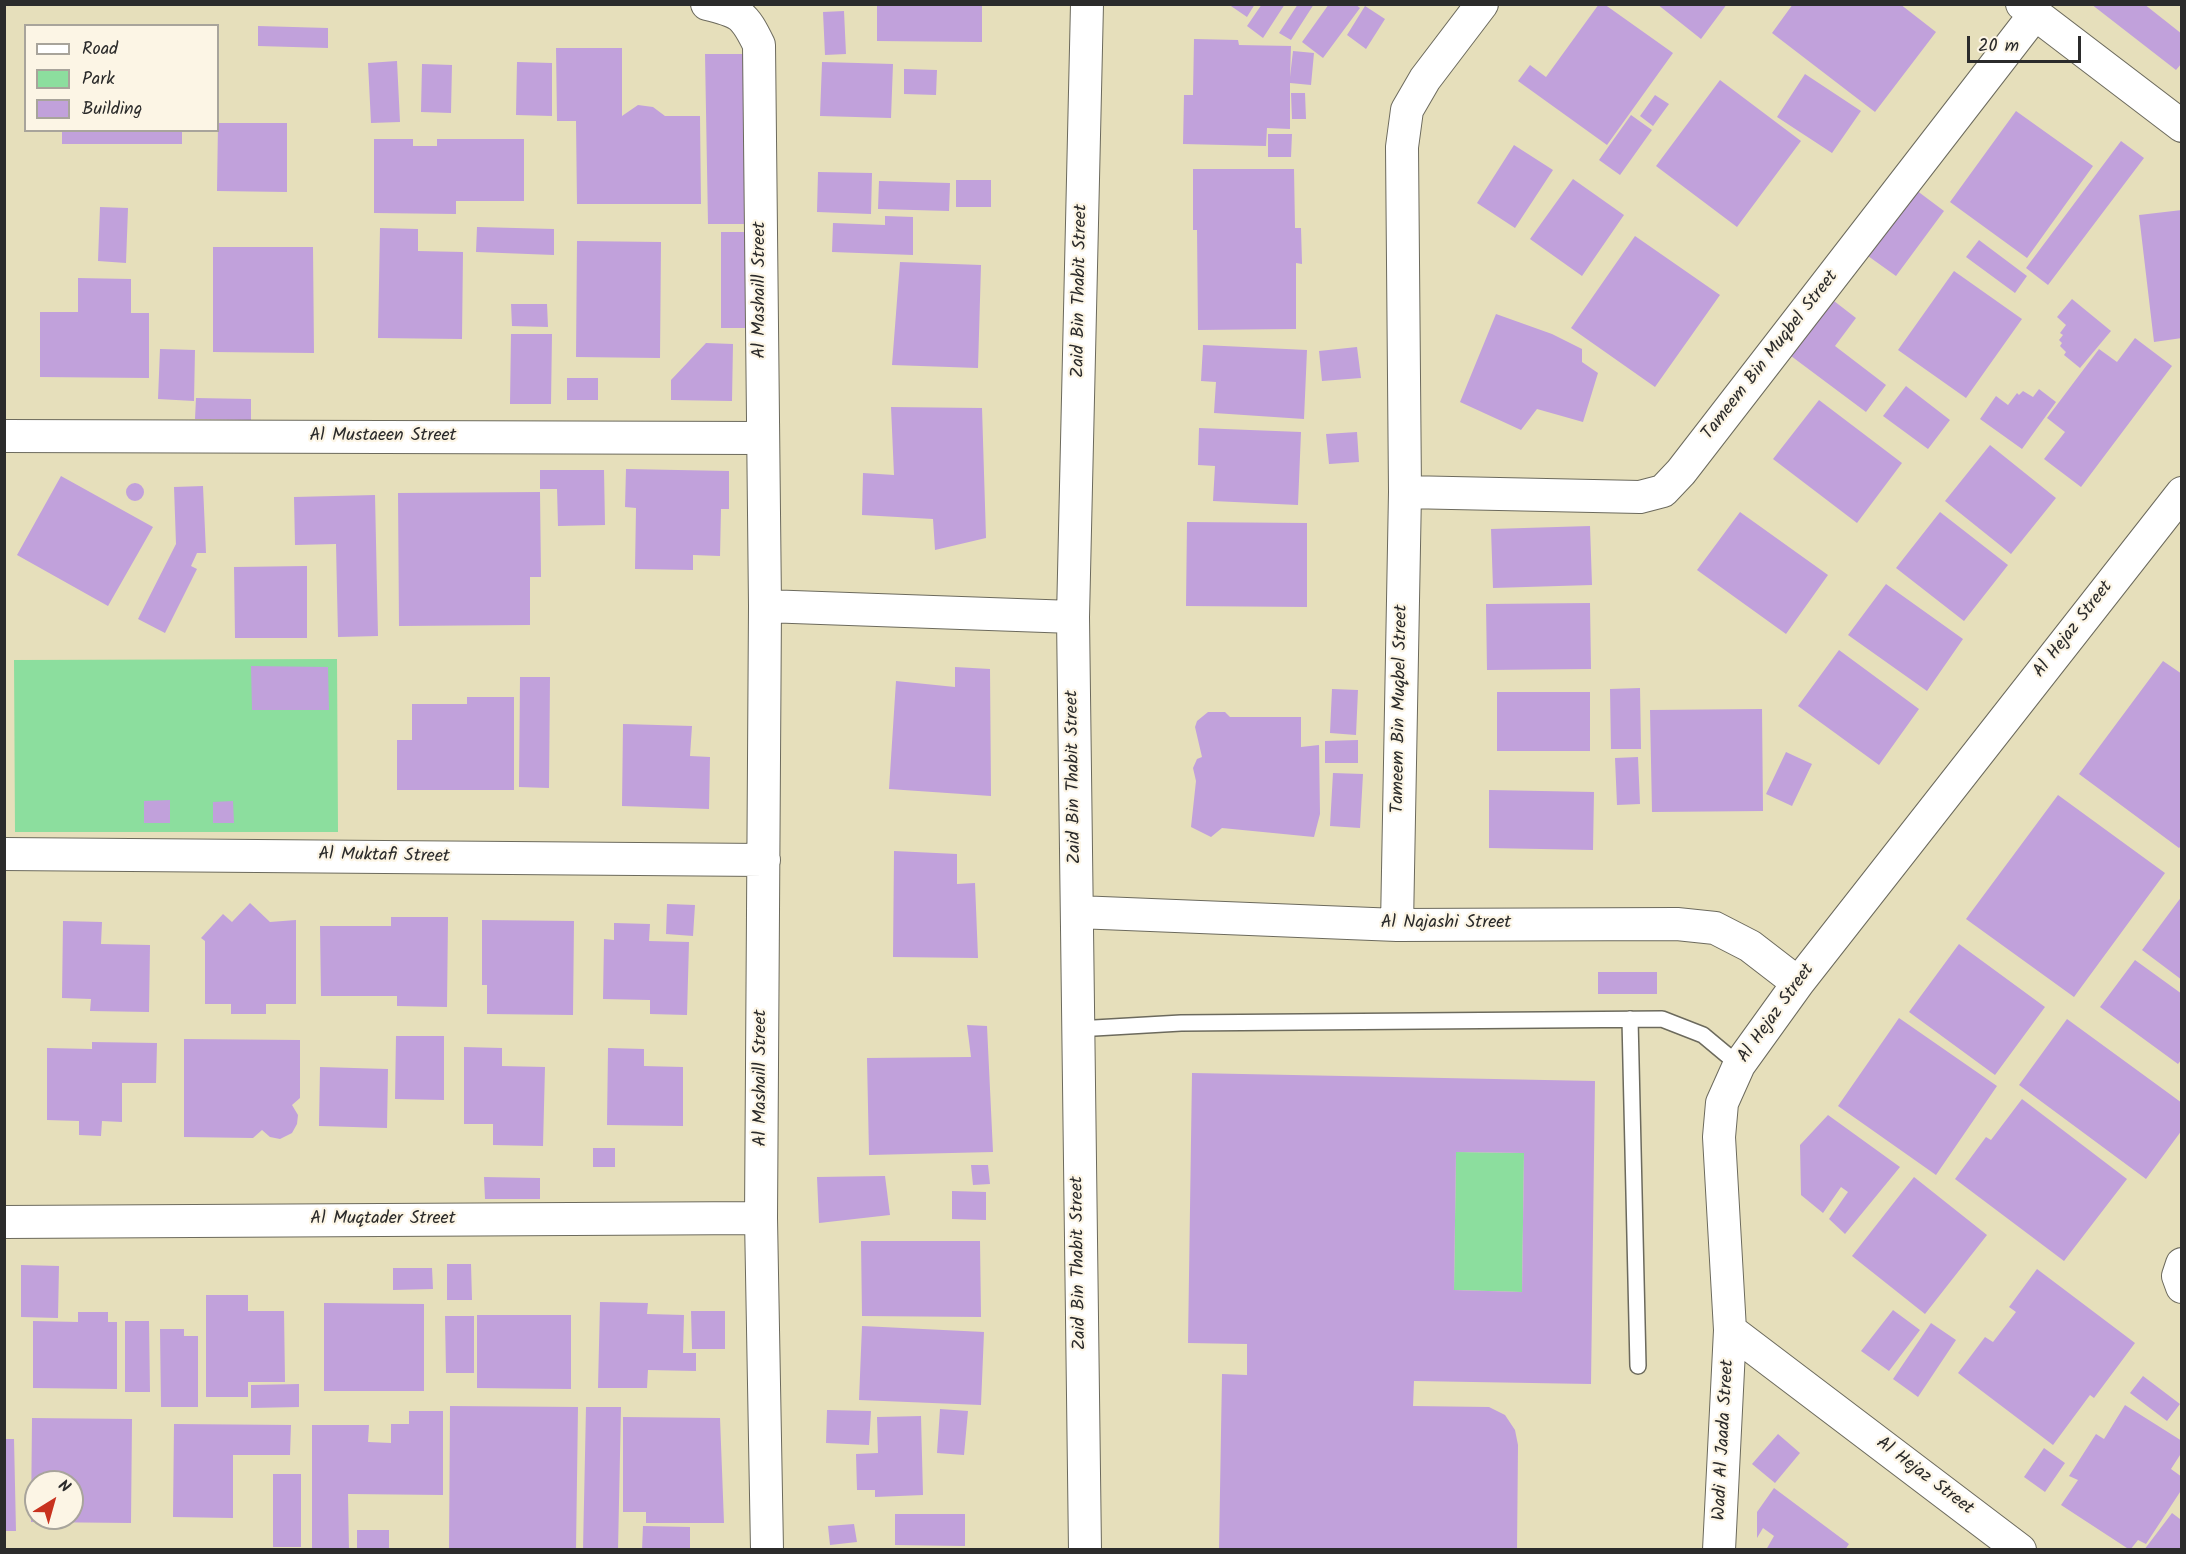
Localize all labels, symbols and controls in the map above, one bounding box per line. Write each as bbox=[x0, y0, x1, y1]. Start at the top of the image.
legend bbox=[24, 24, 219, 132]
scale bar bbox=[1970, 24, 2084, 62]
text: 20 m bbox=[1978, 32, 2019, 61]
text: Road bbox=[82, 35, 118, 64]
text: Park bbox=[82, 65, 115, 94]
text: Building bbox=[82, 95, 142, 124]
street label: Zaid Bin Thabit Street bbox=[1069, 204, 1093, 378]
street label: Al Mashaill Street bbox=[750, 222, 772, 358]
street label: Tameem Bin Muqbel Street bbox=[1698, 267, 1844, 445]
street label: Al Mustaeen Street bbox=[309, 426, 457, 448]
street label: Al Hejaz Street bbox=[2030, 577, 2118, 683]
street label: Tameem Bin Muqbel Street bbox=[1388, 604, 1414, 814]
street label: Zaid Bin Thabit Street bbox=[1063, 690, 1087, 864]
street label: Al Muktafi Street bbox=[318, 845, 450, 869]
street label: Al Najashi Street bbox=[1381, 913, 1511, 935]
street label: Al Hejaz Street bbox=[1734, 961, 1820, 1067]
street label: Al Mashaill Street bbox=[751, 1010, 773, 1146]
street label: Zaid Bin Thabit Street bbox=[1068, 1176, 1092, 1350]
street label: Al Muqtader Street bbox=[310, 1209, 456, 1231]
street label: Wadi Al Jaada Street bbox=[1710, 1359, 1740, 1521]
street label: Al Hejaz Street bbox=[1871, 1433, 1977, 1521]
north arrow bbox=[24, 1470, 84, 1530]
text: N bbox=[52, 1474, 75, 1500]

